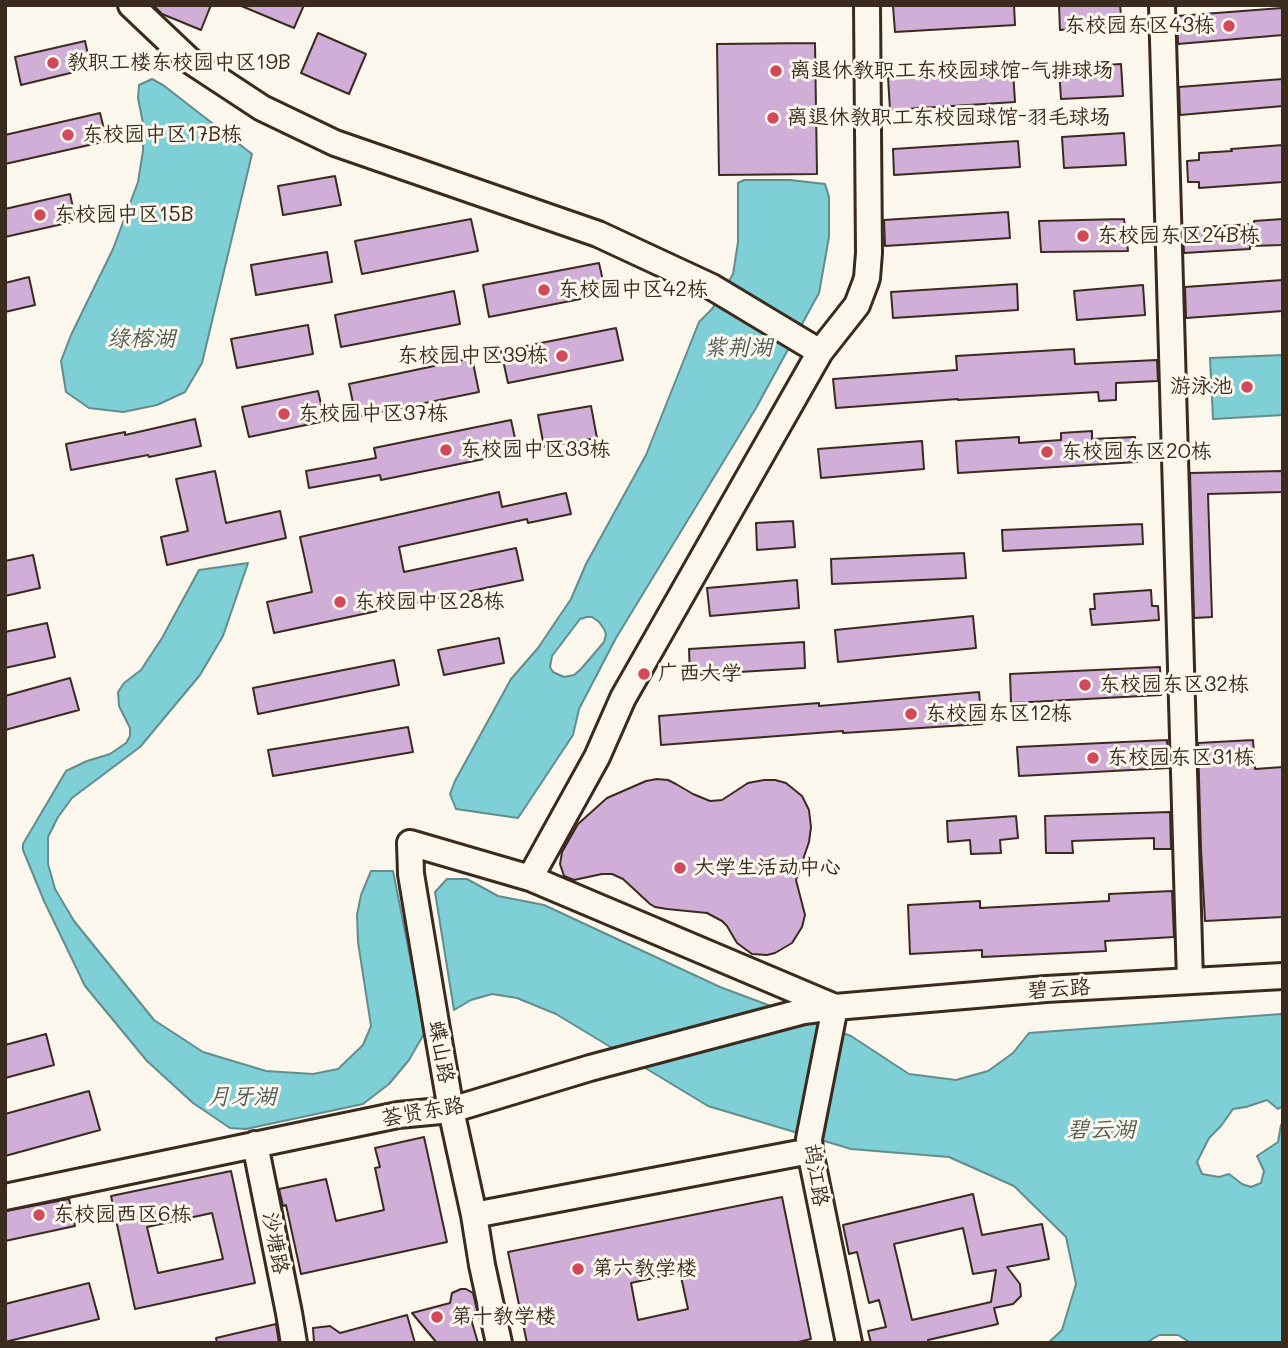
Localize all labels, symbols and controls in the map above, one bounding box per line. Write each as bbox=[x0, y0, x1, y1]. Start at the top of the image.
place label: 东校园东区43栋 bbox=[1064, 13, 1215, 39]
marker: 东校园东区43栋 bbox=[1221, 18, 1237, 34]
place label: 教职工楼东校园中区19B bbox=[67, 50, 291, 76]
marker: 教职工楼东校园中区19B bbox=[45, 55, 61, 71]
place label: 离退休教职工东校园球馆-气排球场 bbox=[790, 58, 1114, 84]
marker: 离退休教职工东校园球馆-气排球场 bbox=[768, 63, 784, 79]
place label: 离退休教职工东校园球馆-羽毛球场 bbox=[787, 105, 1111, 131]
marker: 离退休教职工东校园球馆-羽毛球场 bbox=[765, 110, 781, 126]
place label: 东校园中区17B栋 bbox=[82, 122, 242, 148]
marker: 东校园中区17B栋 bbox=[60, 127, 76, 143]
place label: 东校园中区15B bbox=[54, 202, 194, 228]
marker: 东校园中区15B bbox=[32, 207, 48, 223]
place label: 东校园东区24B栋 bbox=[1097, 223, 1260, 249]
marker: 东校园东区24B栋 bbox=[1075, 228, 1091, 244]
place label: 东校园中区42栋 bbox=[558, 277, 708, 303]
marker: 东校园中区42栋 bbox=[536, 282, 552, 298]
water label: 绿榕湖 bbox=[107, 325, 175, 353]
water label: 紫荆湖 bbox=[704, 334, 772, 362]
place label: 东校园中区39栋 bbox=[397, 343, 548, 369]
marker: 东校园中区39栋 bbox=[554, 348, 570, 364]
place label: 游泳池 bbox=[1170, 374, 1233, 400]
marker: 游泳池 bbox=[1239, 379, 1255, 395]
place label: 东校园中区37栋 bbox=[298, 401, 448, 427]
marker: 东校园中区37栋 bbox=[276, 406, 292, 422]
place label: 东校园中区33栋 bbox=[460, 437, 611, 463]
place label: 东校园东区20栋 bbox=[1061, 439, 1212, 465]
marker: 东校园中区33栋 bbox=[438, 442, 454, 458]
marker: 东校园东区20栋 bbox=[1039, 444, 1055, 460]
place label: 东校园中区28栋 bbox=[354, 589, 504, 615]
marker: 东校园中区28栋 bbox=[332, 594, 348, 610]
place label: 广西大学 bbox=[658, 661, 742, 687]
marker: 广西大学 bbox=[636, 666, 652, 682]
place label: 东校园东区32栋 bbox=[1099, 672, 1249, 698]
marker: 东校园东区32栋 bbox=[1077, 677, 1093, 693]
place label: 东校园东区12栋 bbox=[925, 701, 1072, 727]
marker: 东校园东区12栋 bbox=[903, 706, 919, 722]
place label: 东校园东区31栋 bbox=[1107, 745, 1255, 771]
marker: 东校园东区31栋 bbox=[1085, 750, 1101, 766]
place label: 大学生活动中心 bbox=[694, 855, 841, 881]
marker: 大学生活动中心 bbox=[672, 860, 688, 876]
street label: 碧云路 bbox=[1027, 974, 1091, 1004]
street label: 蝶山路 bbox=[423, 1019, 459, 1085]
water label: 月牙湖 bbox=[208, 1083, 276, 1111]
street label: 荟贤东路 bbox=[379, 1092, 467, 1132]
water label: 碧云湖 bbox=[1067, 1116, 1135, 1144]
street label: 鸪江路 bbox=[799, 1142, 833, 1208]
place label: 东校园西区6栋 bbox=[53, 1202, 192, 1228]
marker: 东校园西区6栋 bbox=[31, 1207, 47, 1223]
street label: 沙塘路 bbox=[257, 1210, 293, 1276]
place label: 第六教学楼 bbox=[592, 1256, 697, 1282]
marker: 第六教学楼 bbox=[570, 1261, 586, 1277]
place label: 第十教学楼 bbox=[451, 1304, 556, 1330]
marker: 第十教学楼 bbox=[429, 1309, 445, 1325]

